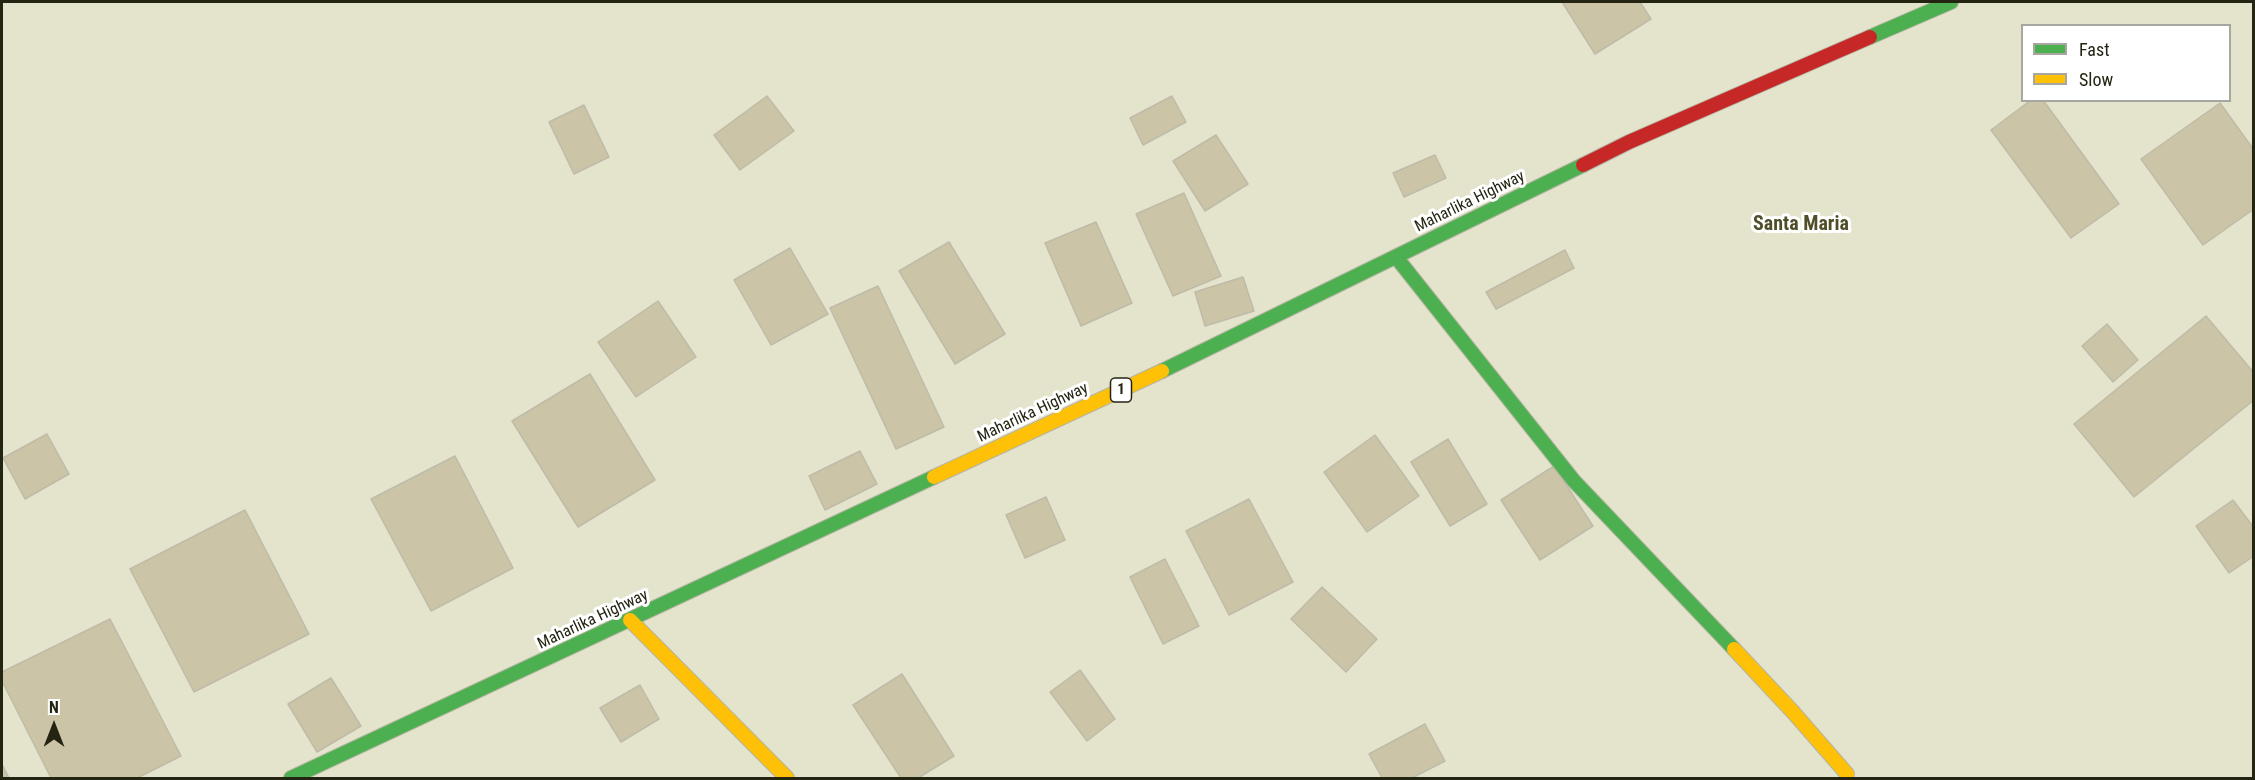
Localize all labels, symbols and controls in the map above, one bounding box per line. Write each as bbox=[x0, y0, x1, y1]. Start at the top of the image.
legend bbox=[2021, 24, 2231, 102]
text: Fast bbox=[2079, 39, 2110, 60]
text: Slow bbox=[2079, 69, 2113, 90]
street label: Maharlika Highway bbox=[1412, 167, 1528, 237]
district label: Santa Maria bbox=[1753, 213, 1849, 237]
road number: 1 bbox=[1110, 378, 1132, 402]
street label: Maharlika Highway bbox=[975, 379, 1091, 447]
street label: Maharlika Highway bbox=[535, 586, 651, 654]
north arrow bbox=[24, 696, 84, 756]
text: N bbox=[49, 698, 59, 717]

